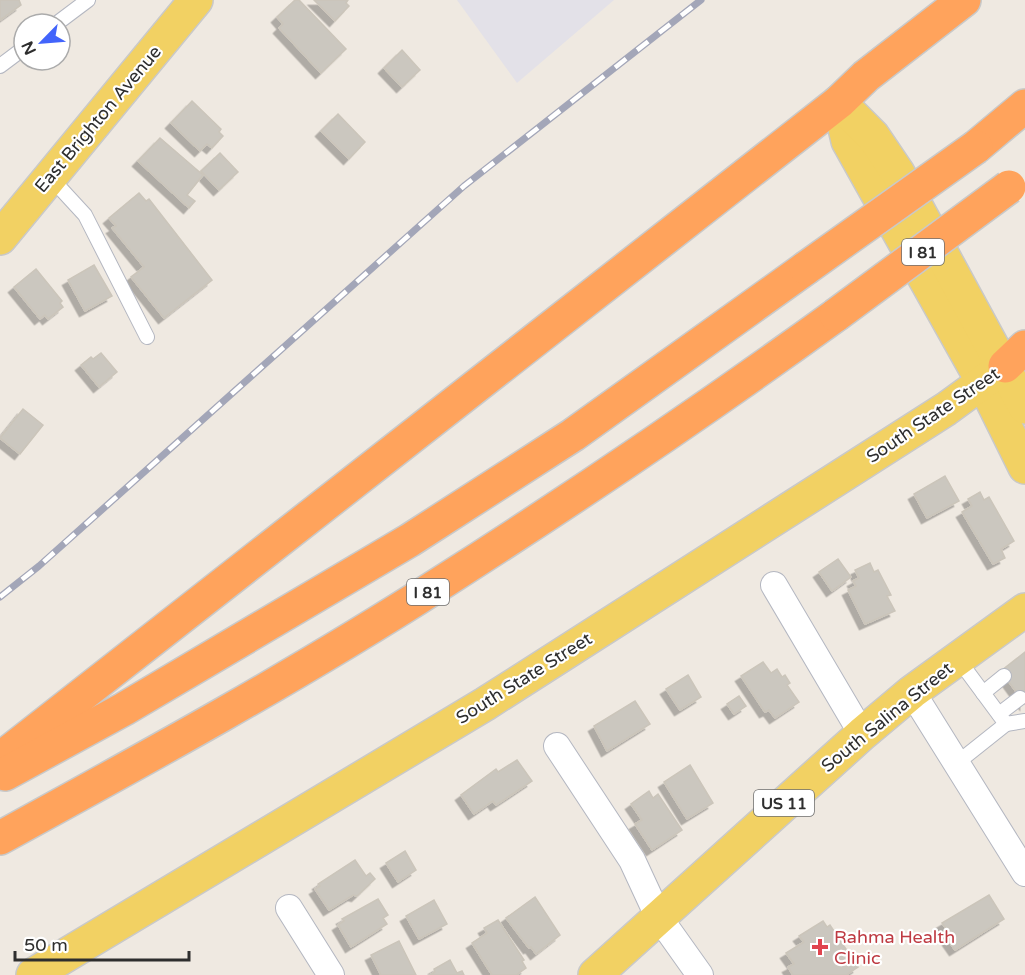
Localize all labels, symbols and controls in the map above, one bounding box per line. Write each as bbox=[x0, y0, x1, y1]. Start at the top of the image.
north arrow bbox=[12, 12, 72, 72]
text: N bbox=[18, 38, 41, 58]
street label: East Brighton Avenue bbox=[30, 41, 166, 197]
road number: I 81 bbox=[902, 239, 944, 265]
street label: South State Street bbox=[862, 362, 1004, 468]
road number: I 81 bbox=[407, 579, 449, 605]
street label: South State Street bbox=[452, 627, 596, 729]
street label: South Salina Street bbox=[817, 657, 957, 777]
road number: US 11 bbox=[754, 790, 814, 816]
scale bar bbox=[15, 924, 189, 962]
place label: Rahma Health Clinic bbox=[834, 926, 955, 969]
text: 50 m bbox=[24, 934, 68, 956]
marker: Rahma Health Clinic bbox=[811, 938, 829, 956]

